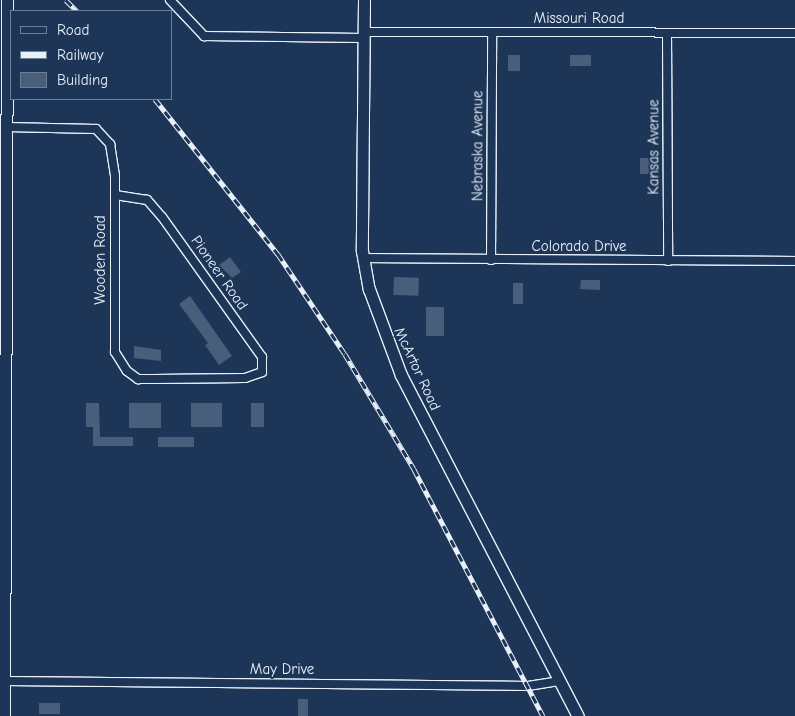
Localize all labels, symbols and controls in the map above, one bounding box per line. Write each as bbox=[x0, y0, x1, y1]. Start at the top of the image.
legend bbox=[10, 10, 172, 100]
street label: Missouri Road bbox=[534, 10, 624, 28]
text: Road bbox=[57, 21, 89, 39]
text: Railway bbox=[57, 46, 103, 64]
text: Building bbox=[57, 71, 108, 89]
street label: Nebraska Avenue bbox=[469, 91, 487, 201]
street label: Kansas Avenue bbox=[645, 99, 663, 195]
street label: Wooden Road bbox=[92, 215, 110, 305]
street label: Pioneer Road bbox=[187, 232, 251, 314]
street label: Colorado Drive bbox=[532, 238, 626, 256]
street label: McArtor Road bbox=[390, 325, 444, 413]
street label: May Drive bbox=[250, 661, 314, 679]

